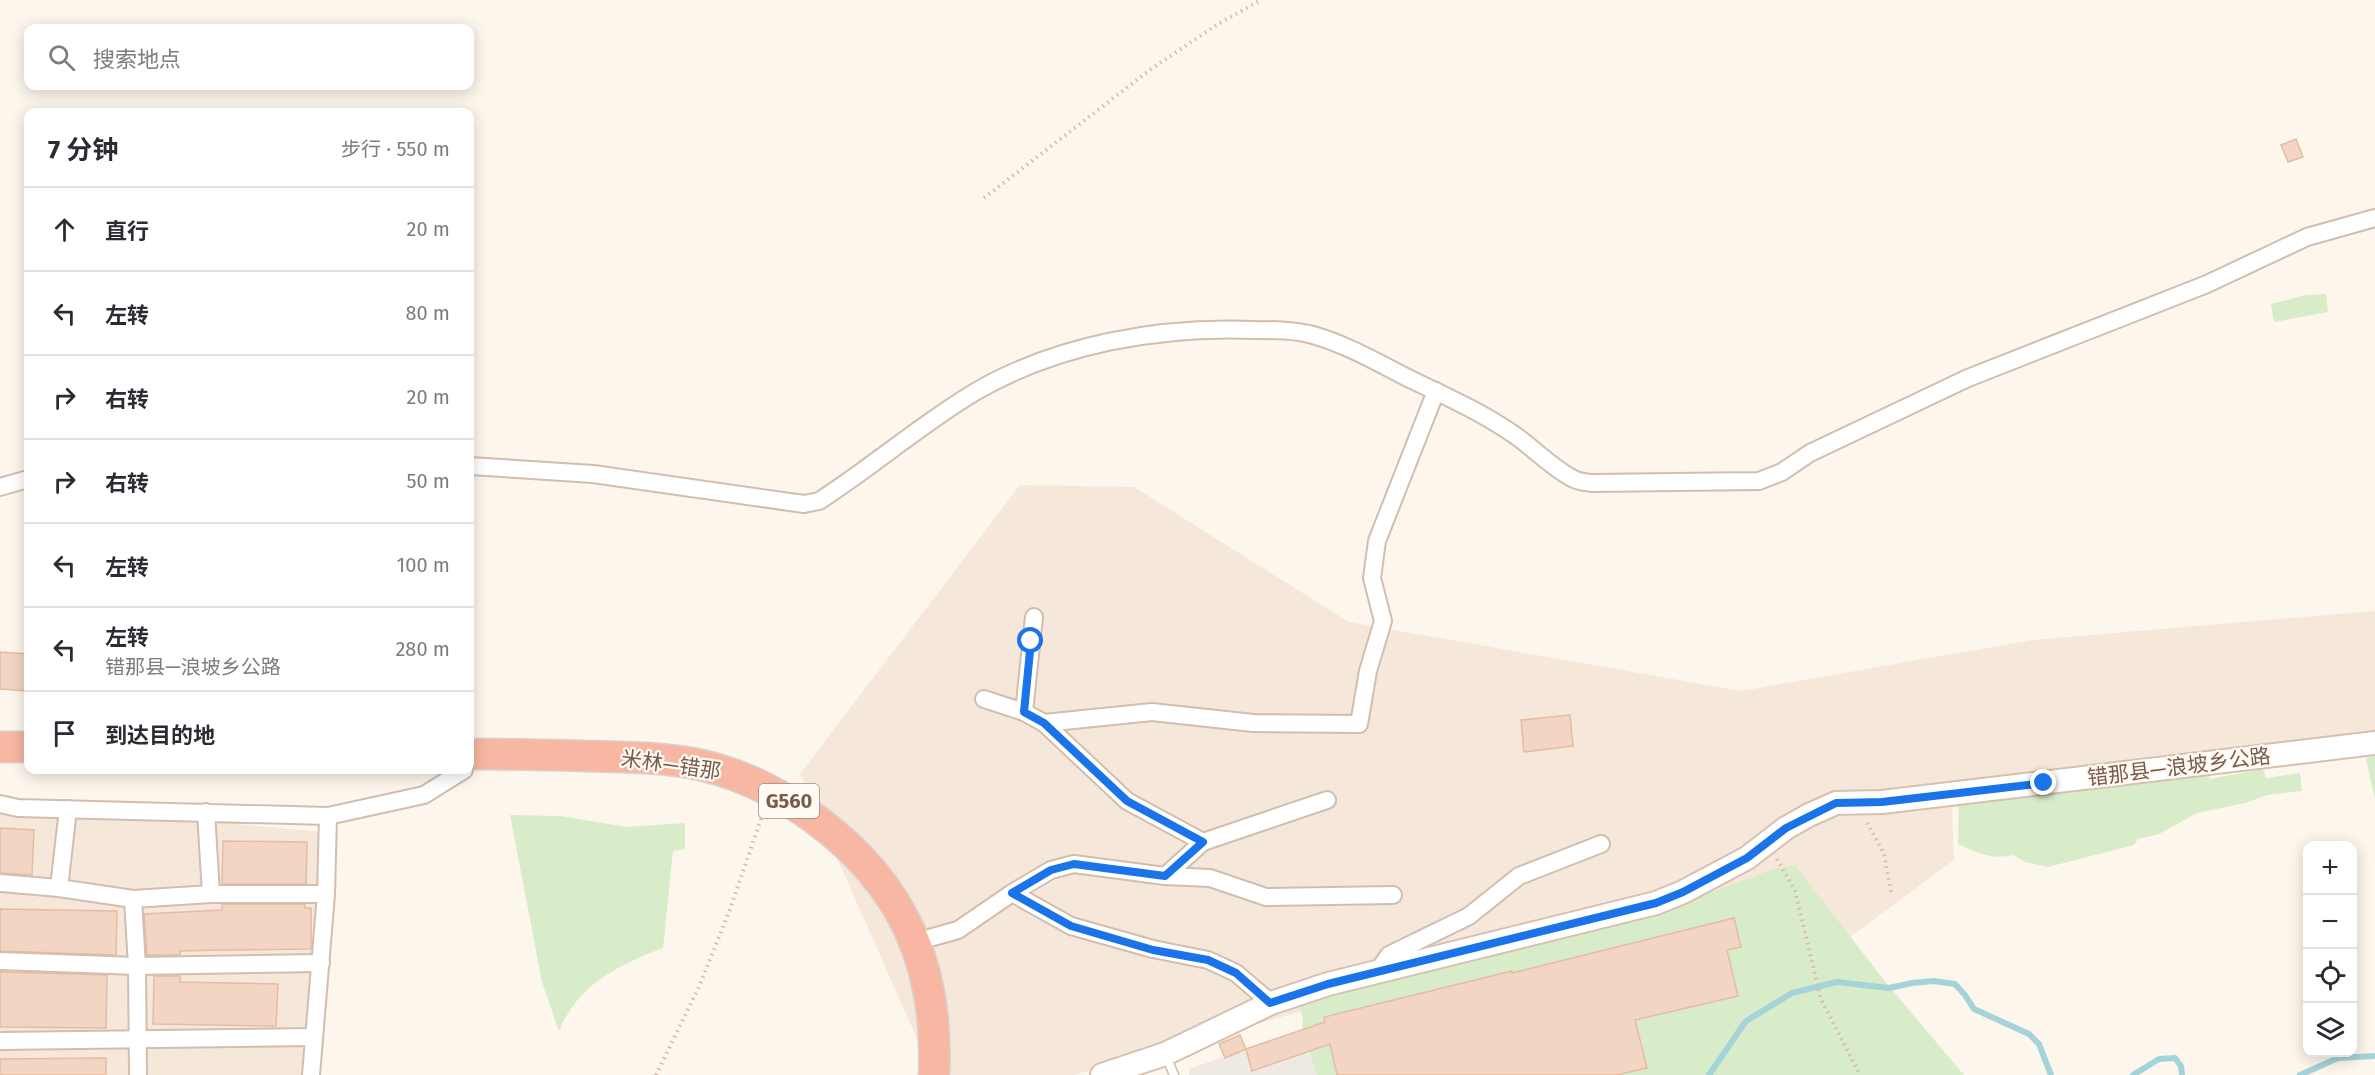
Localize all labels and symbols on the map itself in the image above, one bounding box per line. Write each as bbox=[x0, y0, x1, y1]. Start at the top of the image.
route start bbox=[1017, 627, 1043, 653]
street label: 错那县—浪坡乡公路 bbox=[2086, 743, 2272, 791]
street label: 米林—错那 bbox=[619, 745, 723, 785]
route end bbox=[2030, 769, 2056, 795]
road number: G560 bbox=[759, 784, 819, 818]

